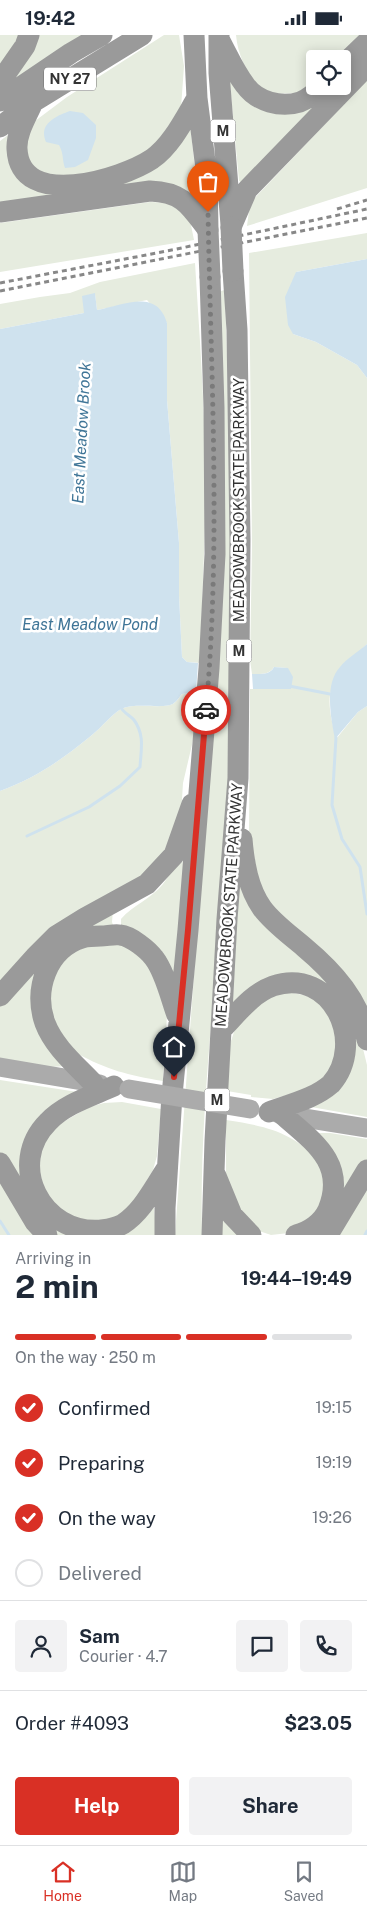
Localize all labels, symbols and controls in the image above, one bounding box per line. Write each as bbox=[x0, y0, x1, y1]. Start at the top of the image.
text: 19:42 bbox=[25, 7, 75, 29]
map controls bbox=[306, 50, 351, 95]
button: locate bbox=[306, 50, 351, 95]
road number: NY 27 bbox=[44, 68, 96, 91]
road number: M bbox=[210, 119, 236, 143]
pin bbox=[187, 161, 229, 212]
icon: bag bbox=[194, 168, 222, 196]
water label: East Meadow Brook bbox=[68, 361, 95, 504]
street label: MEADOWBROOK STATE PARKWAY bbox=[230, 378, 247, 622]
water label: East Meadow Pond bbox=[22, 615, 159, 634]
road number: M bbox=[226, 639, 252, 663]
courier bbox=[181, 685, 231, 735]
icon: car bbox=[192, 696, 220, 724]
street label: MEADOWBROOK STATE PARKWAY bbox=[212, 783, 246, 1027]
pin bbox=[153, 1026, 195, 1077]
icon: home bbox=[160, 1033, 188, 1061]
road number: M bbox=[204, 1089, 230, 1111]
text: Arriving in bbox=[15, 1249, 91, 1268]
text: 19:44–19:49 bbox=[241, 1267, 352, 1289]
text: 2 min bbox=[15, 1268, 99, 1305]
text: On the way · 250 m bbox=[15, 1348, 156, 1367]
icon: check bbox=[15, 1394, 43, 1422]
text: Confirmed bbox=[58, 1397, 151, 1419]
text: 19:15 bbox=[315, 1398, 352, 1417]
icon: check bbox=[15, 1449, 43, 1477]
text: Preparing bbox=[58, 1452, 145, 1474]
text: 19:19 bbox=[315, 1453, 352, 1472]
icon: check bbox=[15, 1504, 43, 1532]
text: On the way bbox=[58, 1507, 156, 1529]
text: 19:26 bbox=[312, 1508, 352, 1527]
text: Delivered bbox=[58, 1562, 142, 1584]
button: person bbox=[15, 1620, 67, 1672]
button: chat bbox=[236, 1620, 288, 1672]
button: phone bbox=[300, 1620, 352, 1672]
text: Sam bbox=[79, 1625, 120, 1647]
text: Courier · 4.7 bbox=[79, 1647, 168, 1666]
text: Order #4093 bbox=[15, 1712, 129, 1734]
text: $23.05 bbox=[284, 1712, 352, 1734]
button: Help bbox=[15, 1777, 179, 1835]
button: Share bbox=[189, 1777, 352, 1835]
tab: Home bbox=[43, 1858, 82, 1904]
tab: Map bbox=[169, 1858, 197, 1904]
tab: Saved bbox=[284, 1858, 324, 1904]

